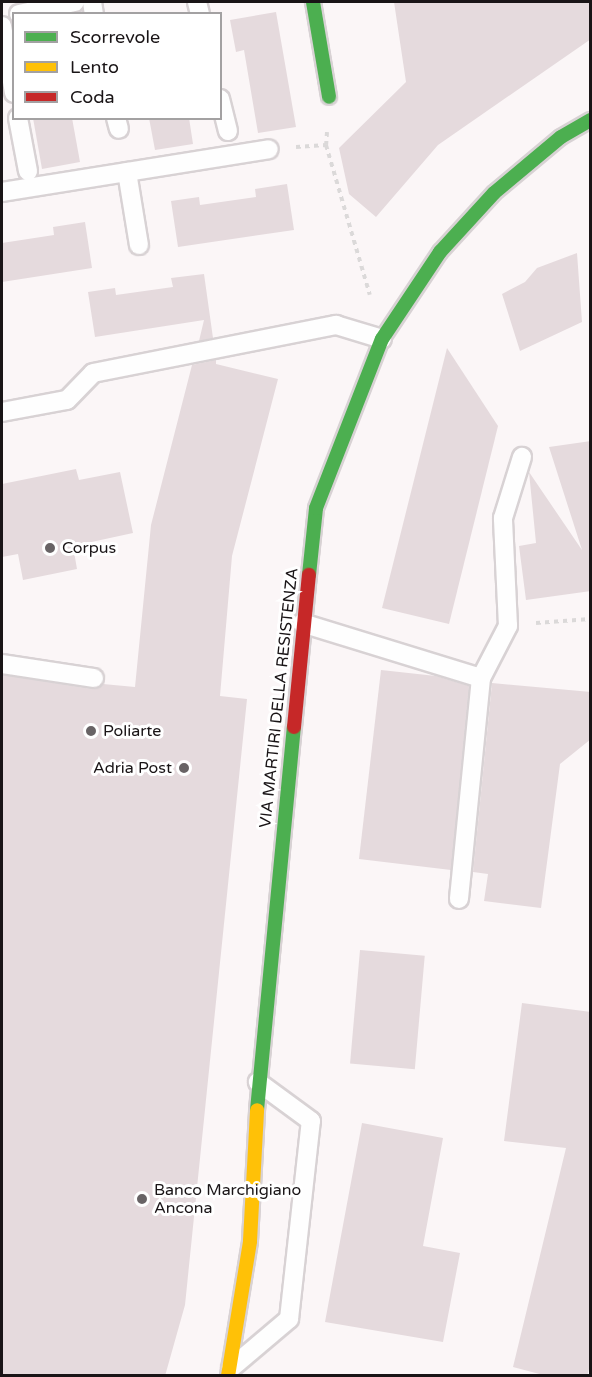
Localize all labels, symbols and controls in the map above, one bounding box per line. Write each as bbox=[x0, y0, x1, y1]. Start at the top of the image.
legend bbox=[12, 12, 222, 120]
text: Scorrevole bbox=[70, 26, 160, 48]
text: Lento bbox=[70, 56, 119, 78]
text: Coda bbox=[70, 86, 115, 108]
place label: Corpus bbox=[62, 538, 116, 558]
marker: Corpus bbox=[43, 541, 57, 555]
street label: VIA MARTIRI DELLA RESISTENZA bbox=[256, 567, 302, 829]
place label: Poliarte bbox=[103, 721, 161, 741]
marker: Poliarte bbox=[84, 724, 98, 738]
place label: Adria Post bbox=[93, 758, 172, 778]
marker: Adria Post bbox=[177, 761, 191, 775]
place label: Banco Marchigiano Ancona bbox=[154, 1180, 301, 1218]
marker: Banco Marchigiano Ancona bbox=[135, 1192, 149, 1206]

